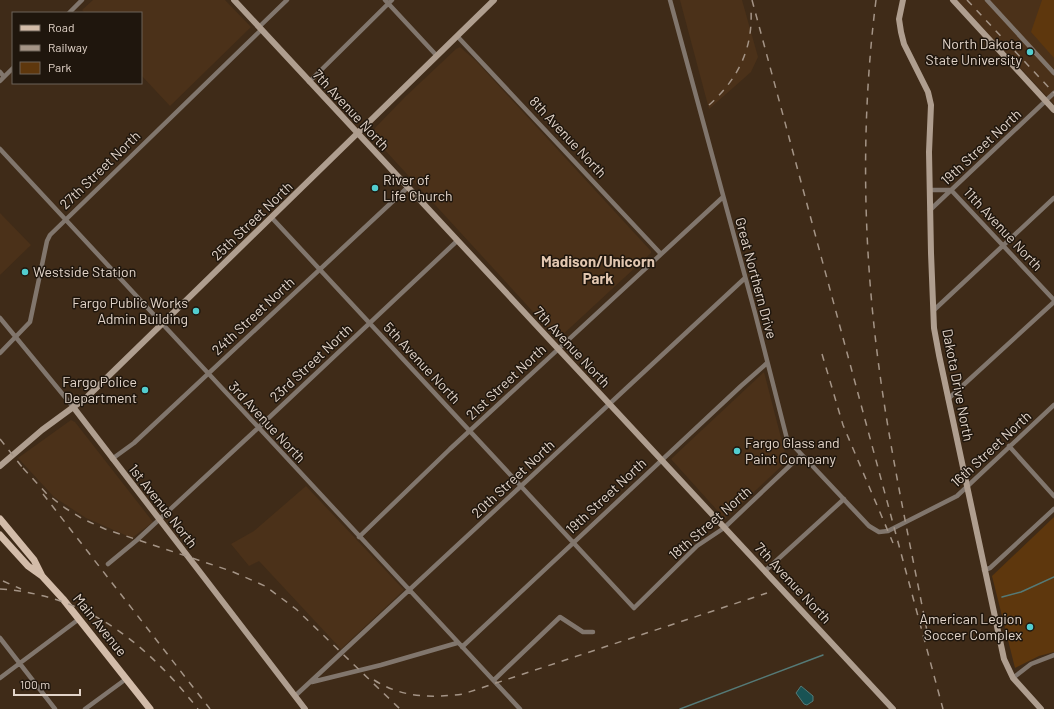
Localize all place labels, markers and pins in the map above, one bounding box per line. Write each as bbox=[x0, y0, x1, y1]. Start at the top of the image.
place label: North Dakota State University bbox=[926, 35, 1023, 68]
marker: North Dakota State University bbox=[1025, 47, 1035, 57]
place label: River of Life Church bbox=[383, 171, 453, 204]
marker: River of Life Church bbox=[370, 183, 380, 193]
place label: Westside Station bbox=[33, 263, 136, 280]
marker: Westside Station bbox=[20, 267, 30, 277]
place label: Fargo Public Works Admin Building bbox=[72, 294, 188, 327]
marker: Fargo Public Works Admin Building bbox=[191, 306, 201, 316]
place label: Fargo Police Department bbox=[62, 373, 137, 406]
marker: Fargo Police Department bbox=[140, 385, 150, 395]
place label: Fargo Glass and Paint Company bbox=[745, 434, 840, 467]
marker: Fargo Glass and Paint Company bbox=[732, 446, 742, 456]
place label: American Legion Soccer Complex bbox=[919, 610, 1022, 643]
marker: American Legion Soccer Complex bbox=[1025, 622, 1035, 632]

